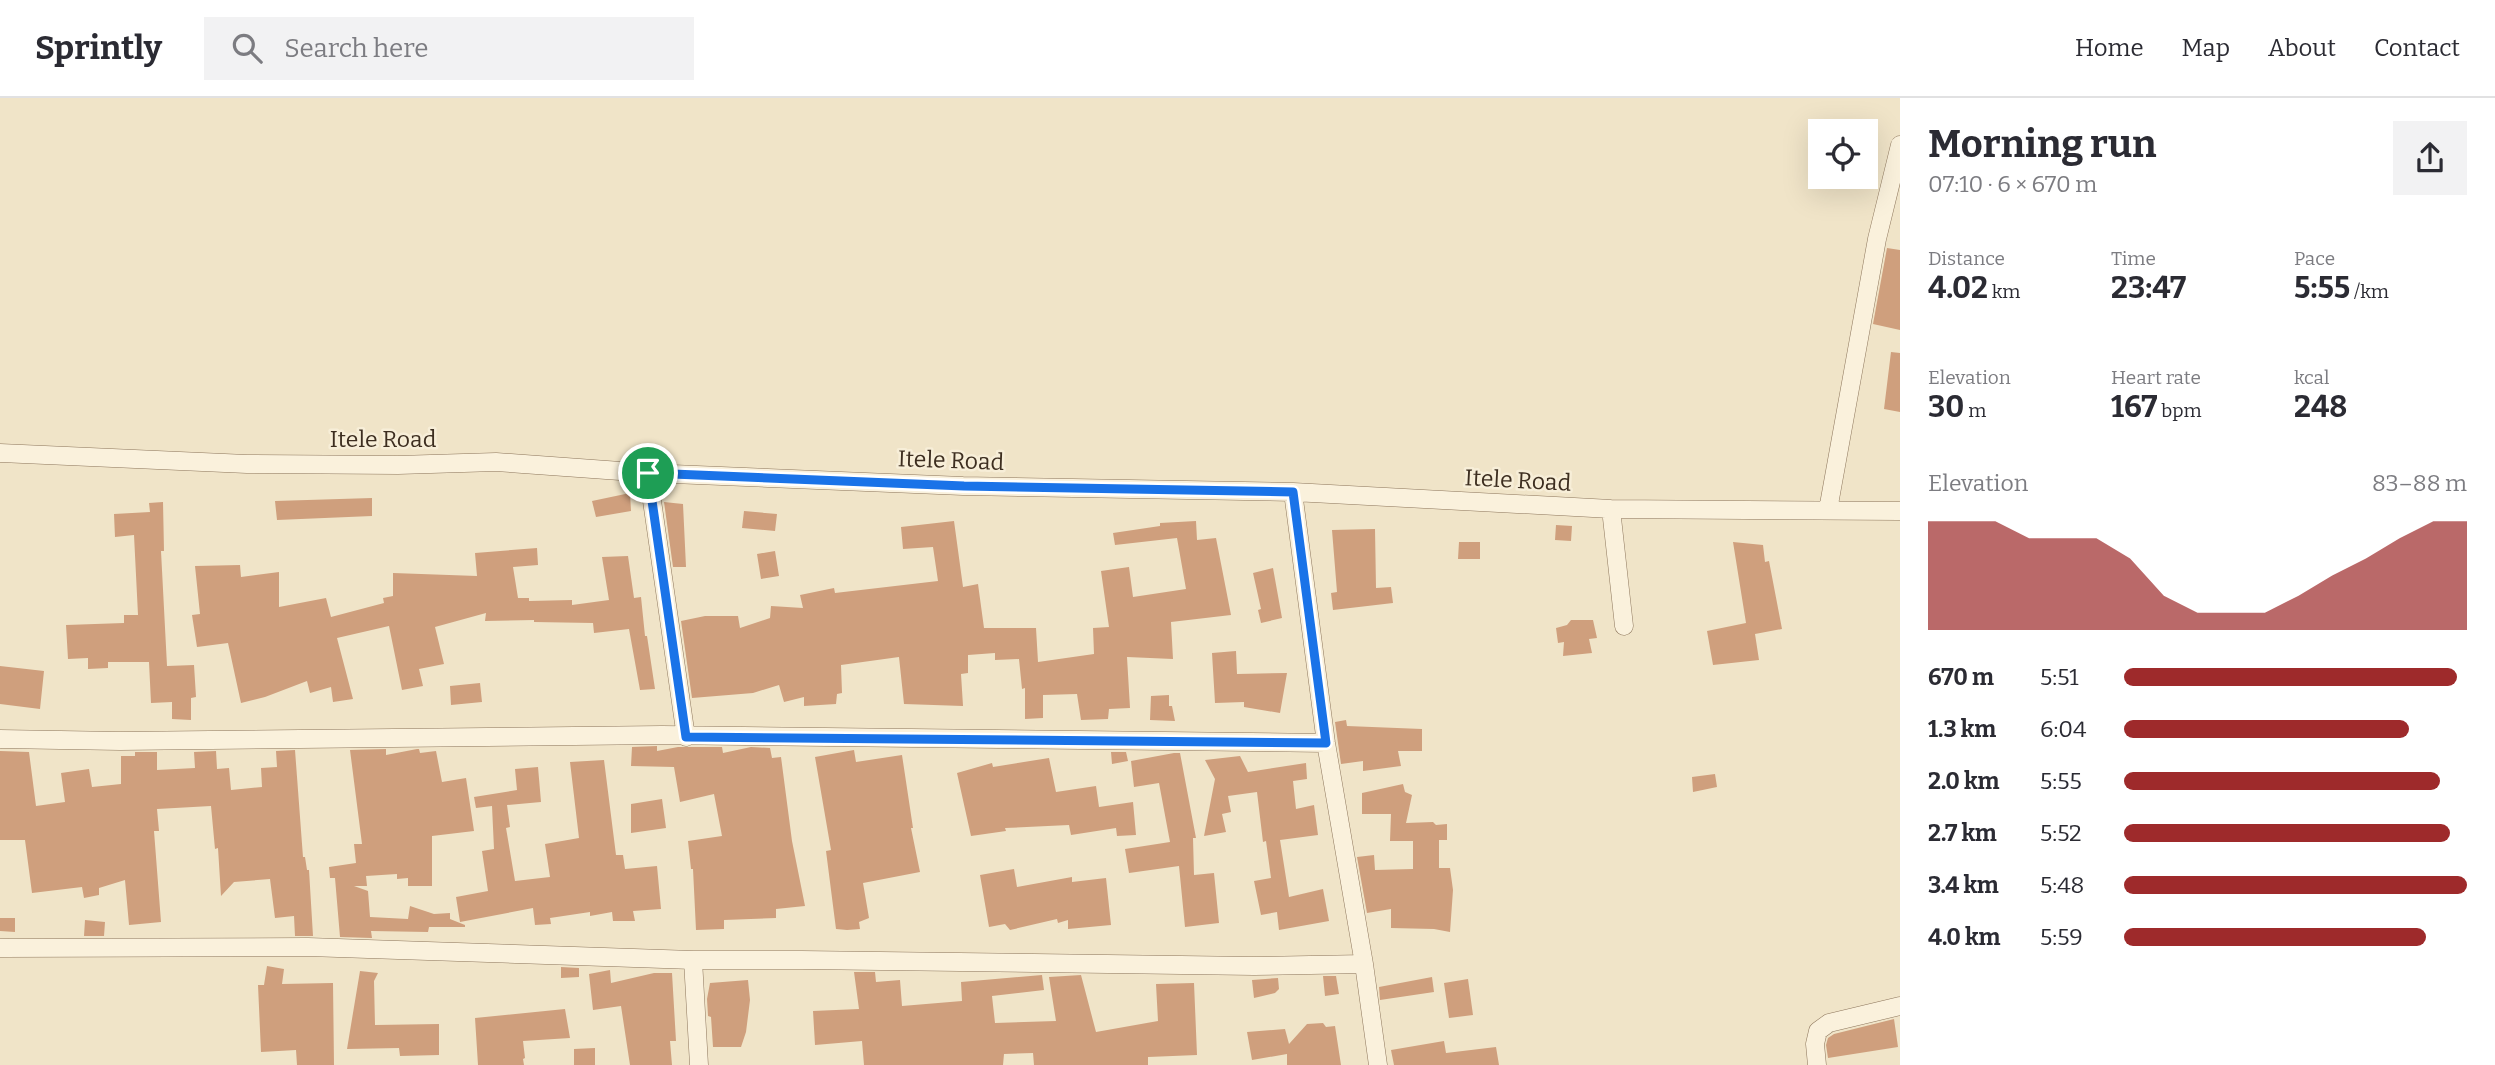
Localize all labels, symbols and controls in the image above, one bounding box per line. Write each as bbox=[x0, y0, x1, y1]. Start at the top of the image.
search box bbox=[204, 17, 694, 80]
text: Sprintly bbox=[35, 28, 162, 68]
icon: search bbox=[228, 29, 266, 67]
text: Search here bbox=[284, 33, 428, 64]
text: Home bbox=[2075, 34, 2144, 62]
text: Map bbox=[2182, 34, 2230, 62]
text: About bbox=[2268, 34, 2336, 62]
text: Contact bbox=[2374, 34, 2460, 62]
map controls bbox=[1808, 119, 1878, 189]
button: locate bbox=[1808, 119, 1878, 189]
text: Morning run bbox=[1928, 121, 2156, 167]
button: share bbox=[2393, 121, 2467, 195]
text: 07:10 · 6 × 670 m bbox=[1928, 170, 2097, 198]
text: Distance bbox=[1928, 247, 2005, 270]
text: Time bbox=[2111, 247, 2156, 270]
text: Pace bbox=[2294, 247, 2335, 270]
text: 4.02 bbox=[1928, 270, 1988, 306]
text: 23:47 bbox=[2111, 270, 2186, 306]
text: 5:55 bbox=[2294, 270, 2350, 306]
text: km bbox=[1988, 280, 2020, 303]
text: /km bbox=[2350, 280, 2389, 303]
text: Elevation bbox=[1928, 366, 2011, 389]
text: Heart rate bbox=[2111, 366, 2201, 389]
text: kcal bbox=[2294, 366, 2329, 389]
text: 30 bbox=[1928, 389, 1964, 425]
text: 167 bbox=[2111, 389, 2157, 425]
text: 248 bbox=[2294, 389, 2347, 425]
text: m bbox=[1964, 399, 1986, 422]
text: bpm bbox=[2157, 399, 2202, 422]
street label: Itele Road bbox=[330, 425, 437, 453]
pin bbox=[618, 443, 678, 503]
street label: Itele Road bbox=[897, 444, 1005, 476]
icon: arrive bbox=[629, 454, 667, 492]
street label: Itele Road bbox=[1464, 463, 1572, 497]
text: Elevation bbox=[1928, 469, 2028, 497]
text: 83–88 m bbox=[2372, 469, 2467, 497]
text: 670 m bbox=[1928, 663, 1994, 691]
text: 5:51 bbox=[2040, 663, 2079, 691]
text: 1.3 km bbox=[1928, 715, 1996, 743]
text: 6:04 bbox=[2040, 715, 2087, 743]
text: 2.0 km bbox=[1928, 767, 1999, 795]
text: 5:55 bbox=[2040, 767, 2082, 795]
text: 2.7 km bbox=[1928, 819, 1997, 847]
text: 5:52 bbox=[2040, 819, 2082, 847]
text: 3.4 km bbox=[1928, 871, 1999, 899]
text: 5:48 bbox=[2040, 871, 2084, 899]
text: 4.0 km bbox=[1928, 923, 2000, 951]
text: 5:59 bbox=[2040, 923, 2083, 951]

